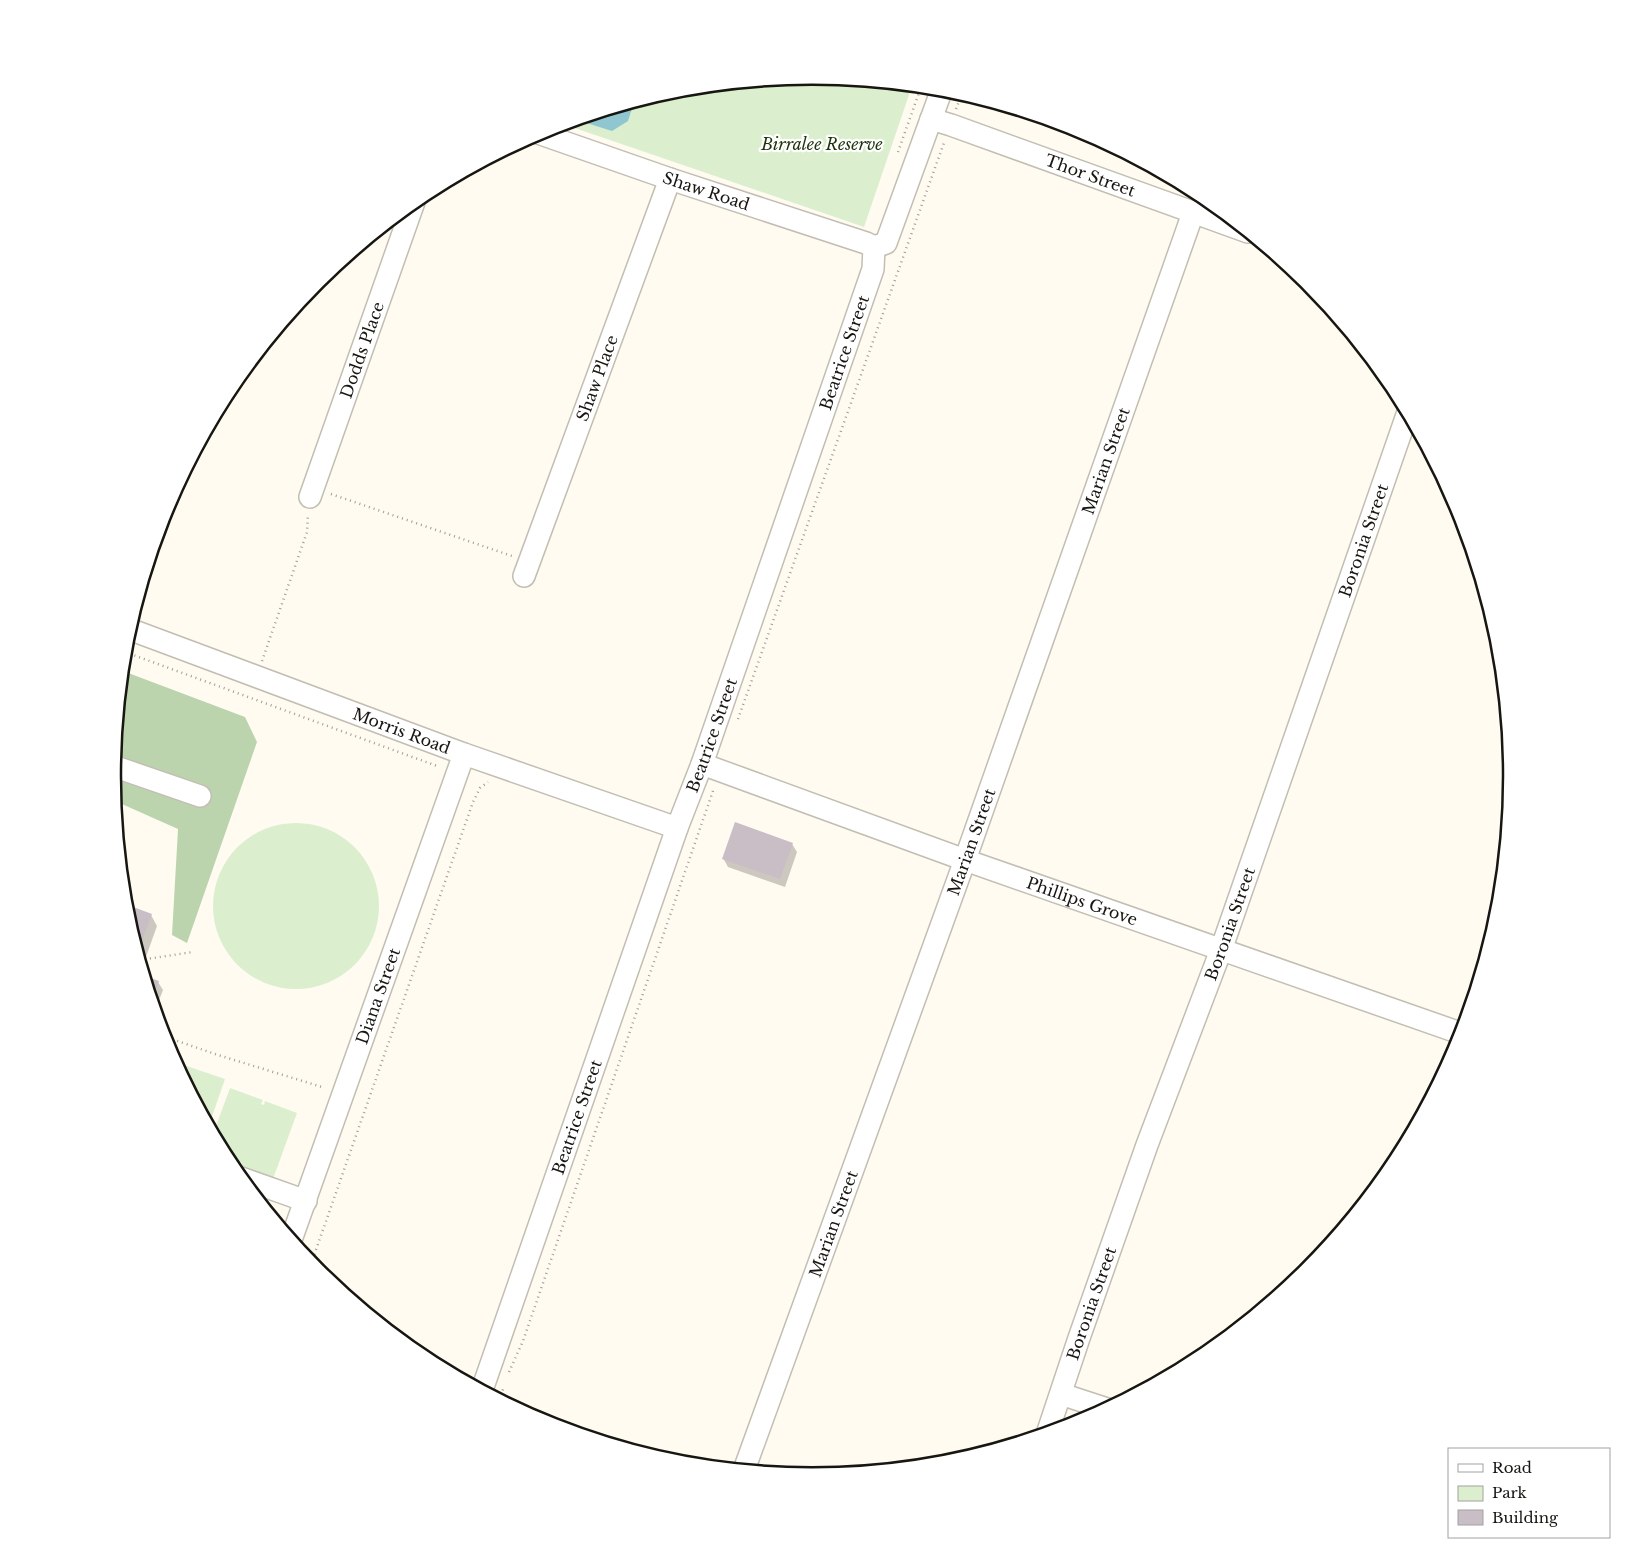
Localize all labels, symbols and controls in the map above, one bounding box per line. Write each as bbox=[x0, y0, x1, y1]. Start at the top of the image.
park label: Birralee Reserve bbox=[760, 134, 883, 154]
street label: Thor Street bbox=[1043, 150, 1138, 201]
street label: Shaw Road bbox=[660, 167, 753, 214]
street label: Beatrice Street bbox=[815, 292, 873, 412]
street label: Dodds Place bbox=[336, 299, 388, 401]
street label: Shaw Place bbox=[572, 332, 622, 424]
street label: Marian Street bbox=[1078, 405, 1134, 517]
street label: Boronia Street bbox=[1334, 481, 1392, 600]
street label: Beatrice Street bbox=[682, 675, 741, 795]
street label: Morris Road bbox=[350, 703, 453, 758]
street label: Marian Street bbox=[943, 786, 999, 898]
street label: Boronia Street bbox=[1200, 865, 1259, 983]
street label: Phillips Grove bbox=[1024, 872, 1140, 930]
street label: Diana Street bbox=[351, 945, 404, 1047]
street label: Beatrice Street bbox=[548, 1057, 606, 1177]
street label: Marian Street bbox=[805, 1168, 862, 1280]
street label: Boronia Street bbox=[1062, 1244, 1120, 1363]
legend bbox=[1448, 1448, 1610, 1538]
text: Road bbox=[1492, 1458, 1532, 1477]
text: Park bbox=[1492, 1483, 1528, 1502]
text: Building bbox=[1492, 1508, 1559, 1527]

